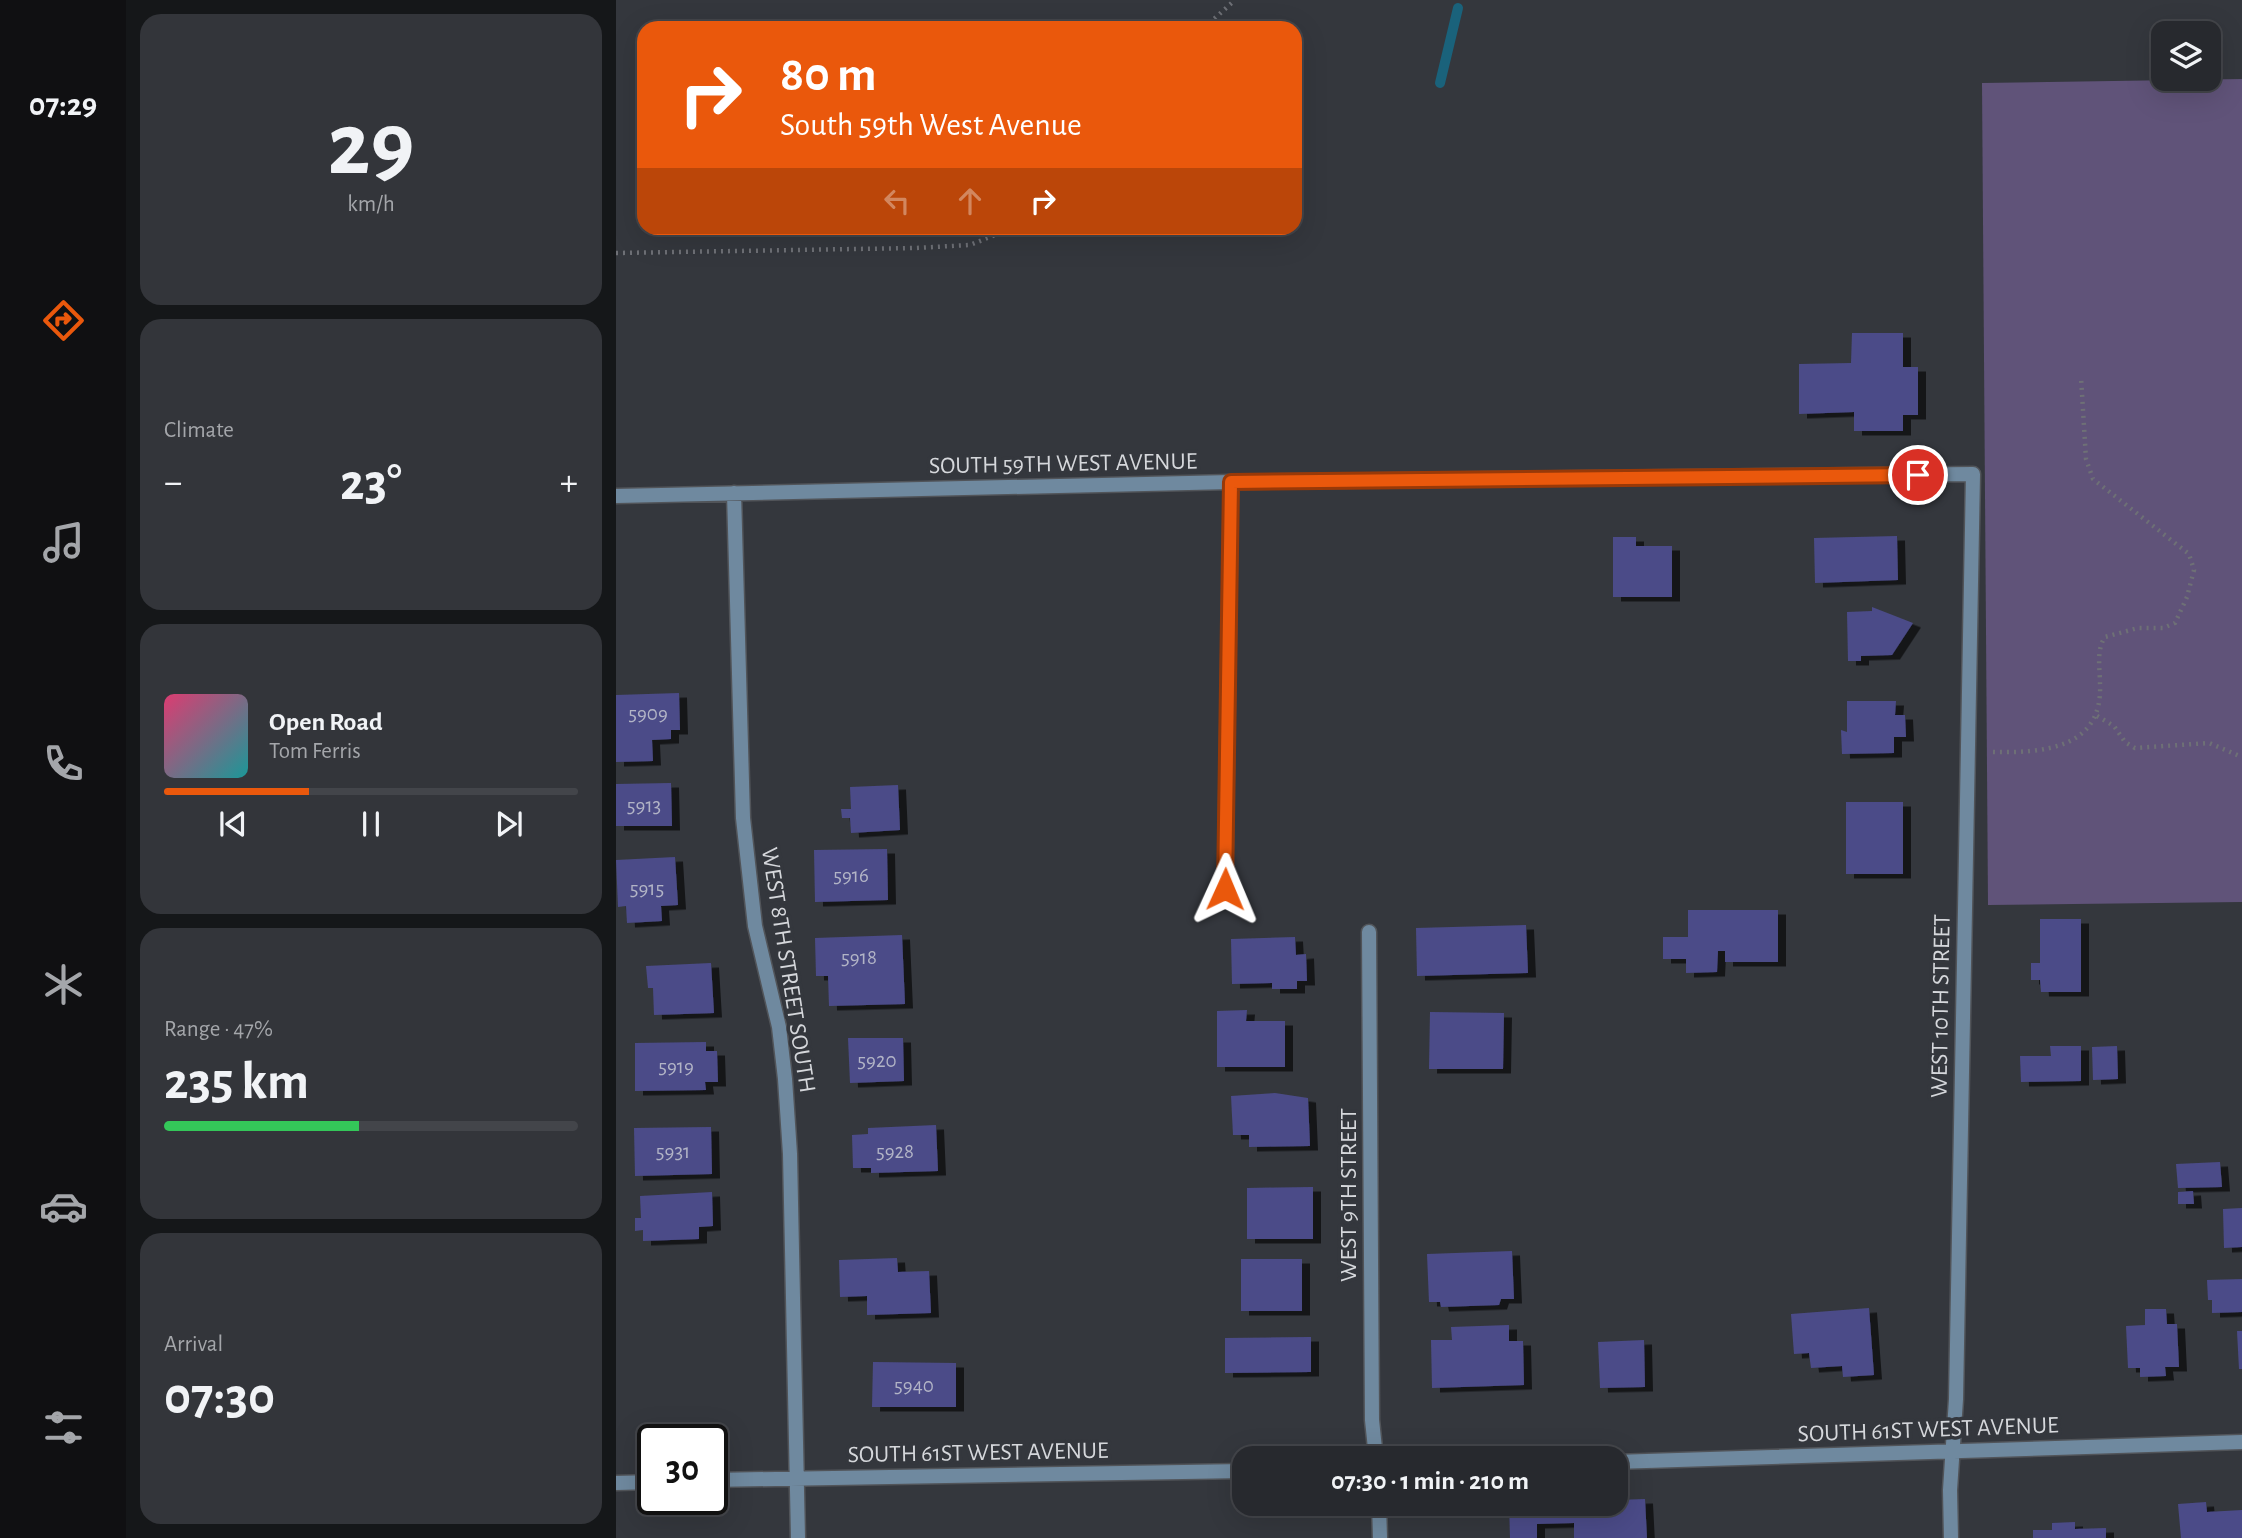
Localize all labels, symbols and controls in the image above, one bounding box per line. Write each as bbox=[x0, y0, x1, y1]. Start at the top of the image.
map controls bbox=[2151, 21, 2221, 91]
button: layers bbox=[2151, 21, 2221, 91]
icon: right bbox=[665, 49, 756, 140]
text: 80 m bbox=[780, 51, 877, 100]
text: 07:29 bbox=[29, 89, 97, 121]
text: 29 bbox=[328, 100, 414, 191]
text: South 59th West Avenue bbox=[780, 109, 1082, 141]
icon: left bbox=[878, 182, 916, 220]
icon: ahead bbox=[951, 182, 989, 220]
icon: right bbox=[1024, 182, 1062, 220]
text: km/h bbox=[347, 193, 395, 216]
icon: directions bbox=[39, 296, 88, 345]
text: Climate bbox=[164, 419, 234, 442]
pin bbox=[1888, 445, 1948, 505]
street label: SOUTH 59TH WEST AVENUE bbox=[929, 450, 1198, 478]
icon: arrive bbox=[1899, 456, 1937, 494]
text: 23° bbox=[340, 457, 402, 509]
text: − bbox=[164, 464, 182, 502]
text: + bbox=[560, 464, 578, 502]
icon: music bbox=[39, 518, 88, 567]
house number: 5909 bbox=[628, 703, 668, 724]
text: Open Road bbox=[269, 709, 383, 735]
icon: phone bbox=[39, 739, 88, 788]
text: Tom Ferris bbox=[269, 740, 361, 763]
house number: 5913 bbox=[627, 795, 661, 816]
icon: previous bbox=[214, 805, 252, 843]
icon: pause bbox=[352, 805, 390, 843]
icon: next bbox=[490, 805, 528, 843]
street label: WEST 8TH STREET SOUTH bbox=[757, 846, 819, 1094]
position arrow bbox=[1188, 852, 1262, 926]
house number: 5916 bbox=[833, 865, 869, 886]
house number: 5915 bbox=[630, 878, 664, 899]
street label: WEST 10TH STREET bbox=[1927, 914, 1955, 1098]
house number: 5918 bbox=[841, 947, 877, 968]
icon: climate bbox=[39, 960, 88, 1009]
text: Range · 47% bbox=[164, 1018, 273, 1041]
house number: 5920 bbox=[857, 1050, 897, 1071]
text: 235 km bbox=[164, 1056, 309, 1108]
house number: 5919 bbox=[658, 1056, 694, 1077]
street label: WEST 9TH STREET bbox=[1337, 1108, 1361, 1282]
house number: 5931 bbox=[656, 1141, 690, 1162]
house number: 5928 bbox=[876, 1141, 914, 1162]
icon: car bbox=[39, 1182, 88, 1231]
text: Arrival bbox=[164, 1333, 223, 1356]
text: 07:30 bbox=[164, 1371, 275, 1423]
house number: 5940 bbox=[894, 1375, 934, 1396]
icon: filters bbox=[39, 1403, 88, 1452]
street label: SOUTH 61ST WEST AVENUE bbox=[1797, 1413, 2059, 1447]
speed limit sign: 30 bbox=[637, 1424, 728, 1515]
street label: SOUTH 61ST WEST AVENUE bbox=[847, 1439, 1109, 1467]
text: 07:30 · 1 min · 210 m bbox=[1331, 1468, 1529, 1494]

